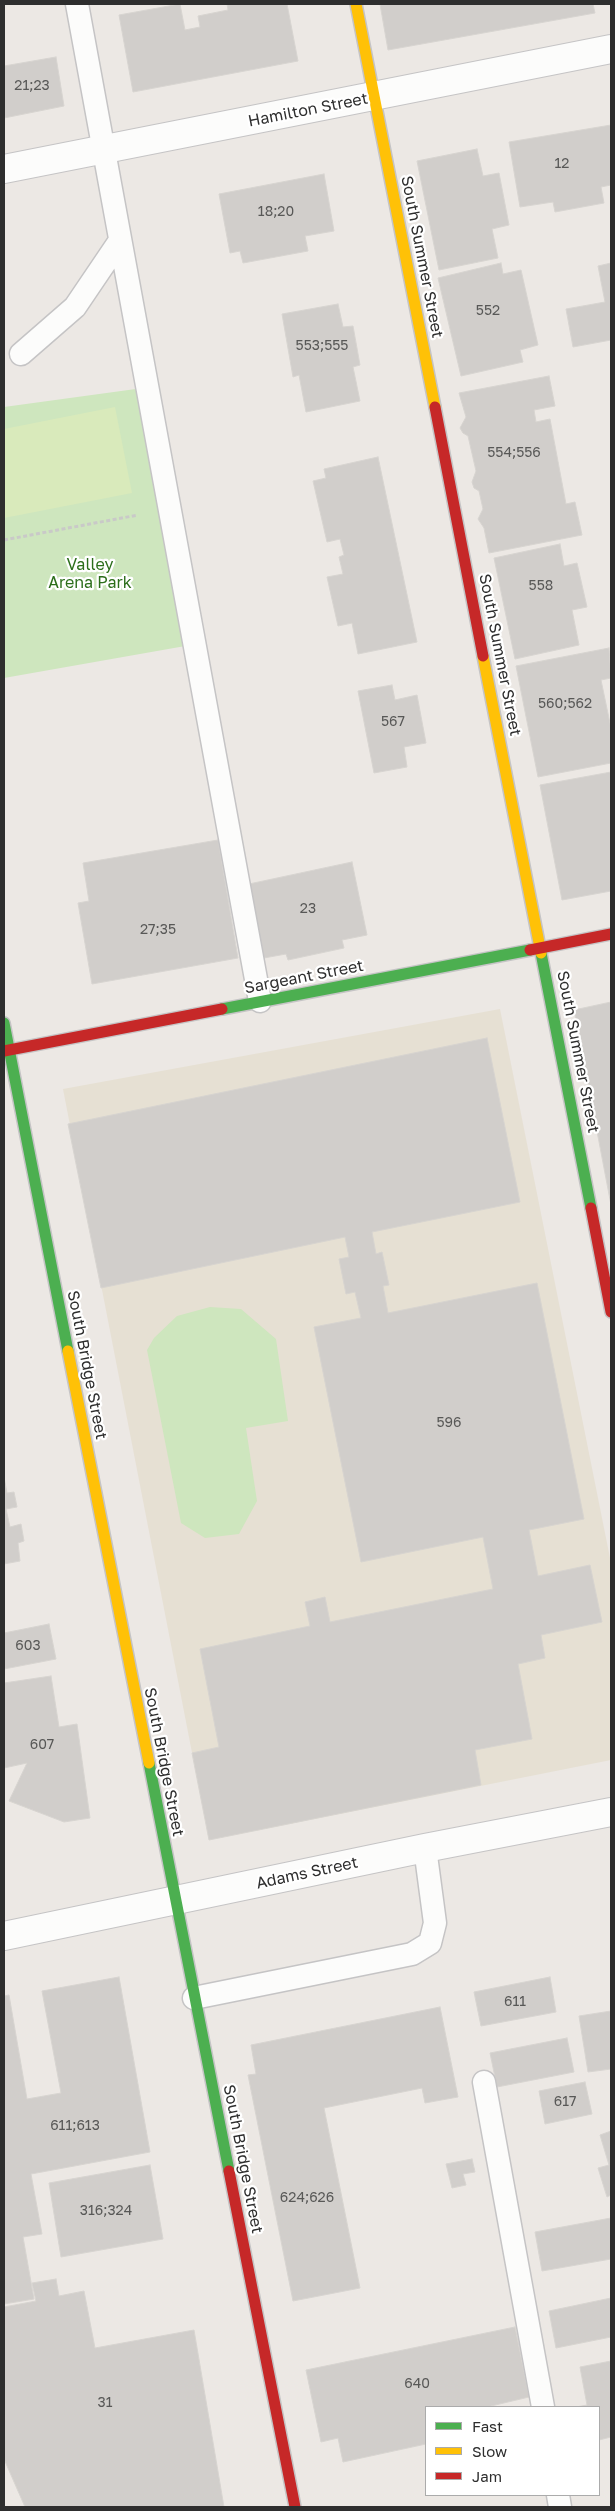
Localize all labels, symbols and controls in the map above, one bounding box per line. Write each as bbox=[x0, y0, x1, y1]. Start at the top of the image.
house number: 21;23 bbox=[14, 78, 50, 94]
street label: Hamilton Street bbox=[246, 89, 370, 131]
house number: 12 bbox=[555, 156, 569, 172]
street label: South Summer Street bbox=[397, 174, 447, 340]
house number: 18;20 bbox=[258, 204, 294, 220]
house number: 552 bbox=[476, 303, 500, 319]
house number: 553;555 bbox=[296, 338, 348, 354]
house number: 554;556 bbox=[487, 445, 541, 461]
park label: Valley Arena Park bbox=[48, 555, 132, 593]
street label: South Summer Street bbox=[475, 572, 525, 738]
house number: 558 bbox=[529, 578, 553, 594]
house number: 560;562 bbox=[538, 696, 592, 712]
house number: 567 bbox=[381, 714, 405, 730]
house number: 23 bbox=[300, 901, 316, 917]
house number: 27;35 bbox=[140, 922, 176, 938]
street label: Sargeant Street bbox=[243, 956, 365, 998]
street label: South Summer Street bbox=[553, 969, 603, 1135]
street label: South Bridge Street bbox=[63, 1289, 111, 1441]
house number: 596 bbox=[436, 1415, 462, 1431]
house number: 603 bbox=[15, 1638, 41, 1654]
street label: South Bridge Street bbox=[140, 1686, 188, 1838]
house number: 607 bbox=[30, 1737, 54, 1753]
street label: Adams Street bbox=[254, 1853, 360, 1893]
house number: 611 bbox=[504, 1994, 526, 2010]
street label: South Bridge Street bbox=[219, 2083, 267, 2235]
house number: 617 bbox=[554, 2094, 576, 2110]
house number: 611;613 bbox=[50, 2118, 100, 2134]
house number: 624;626 bbox=[280, 2190, 334, 2206]
house number: 316;324 bbox=[80, 2203, 132, 2219]
house number: 640 bbox=[404, 2376, 430, 2392]
house number: 31 bbox=[98, 2395, 112, 2411]
legend bbox=[425, 2406, 600, 2496]
text: Fast bbox=[472, 2417, 503, 2435]
text: Slow bbox=[472, 2442, 507, 2460]
text: Jam bbox=[472, 2467, 502, 2485]

